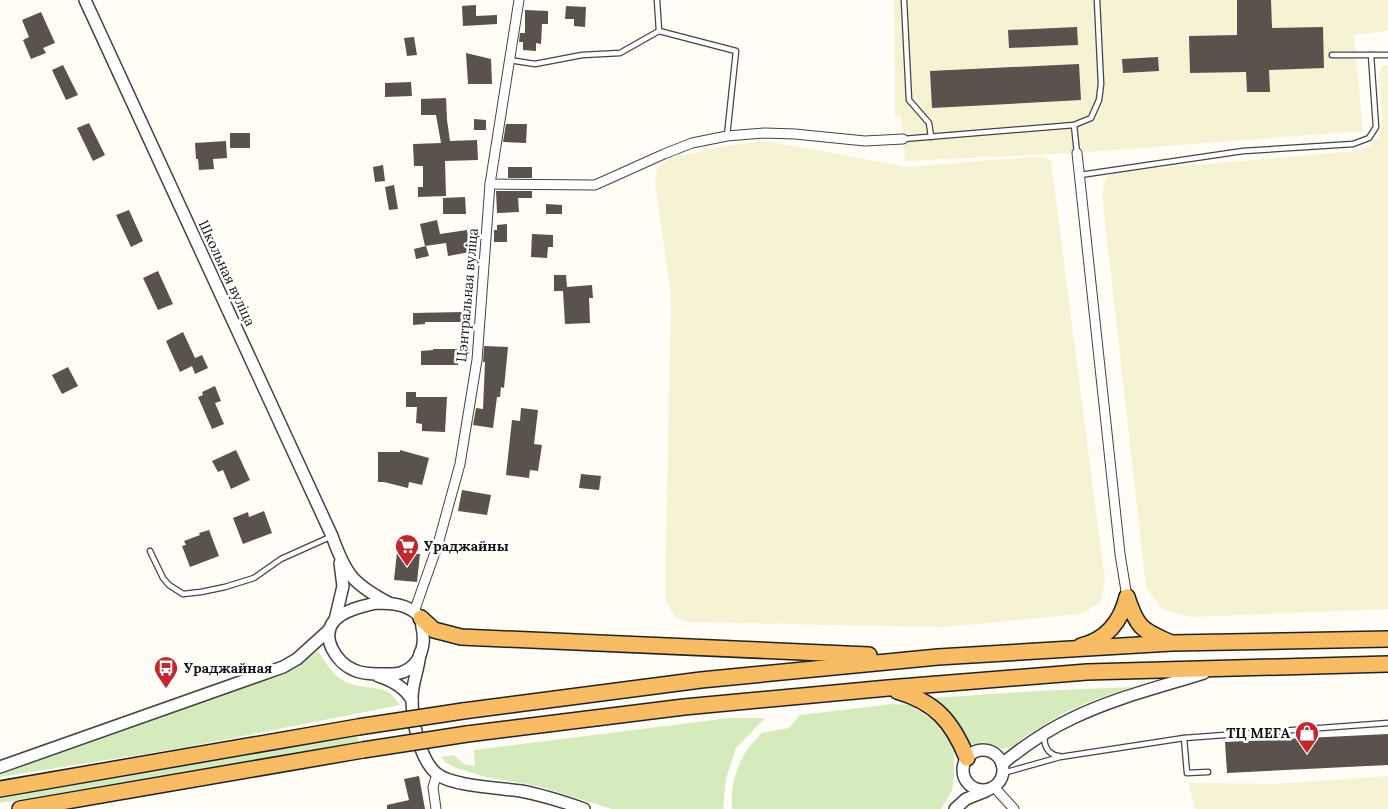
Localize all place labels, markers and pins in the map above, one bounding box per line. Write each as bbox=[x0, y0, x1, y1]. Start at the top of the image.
supermarket icon: Ураджайны bbox=[394, 533, 420, 567]
place label: Ураджайны bbox=[424, 537, 509, 555]
bus stop icon: Ураджайная bbox=[153, 655, 179, 689]
place label: Ураджайная bbox=[184, 659, 272, 677]
shop icon: ТЦ МЕГА bbox=[1294, 720, 1320, 754]
place label: ТЦ МЕГА bbox=[1226, 724, 1291, 742]

